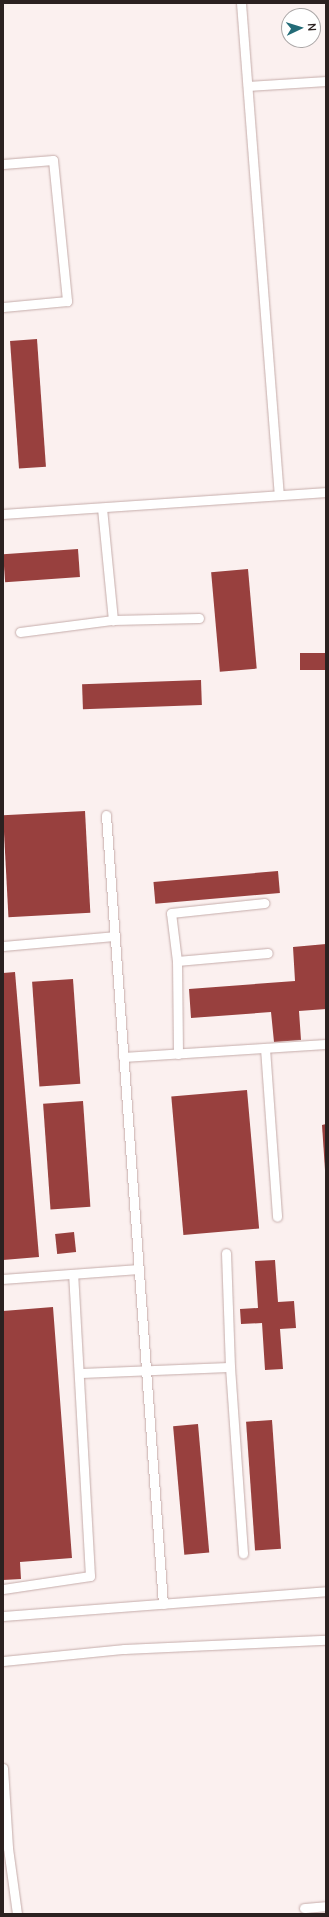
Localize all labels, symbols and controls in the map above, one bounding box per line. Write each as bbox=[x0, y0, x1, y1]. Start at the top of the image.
north arrow bbox=[281, 8, 321, 48]
text: N bbox=[305, 23, 320, 32]

